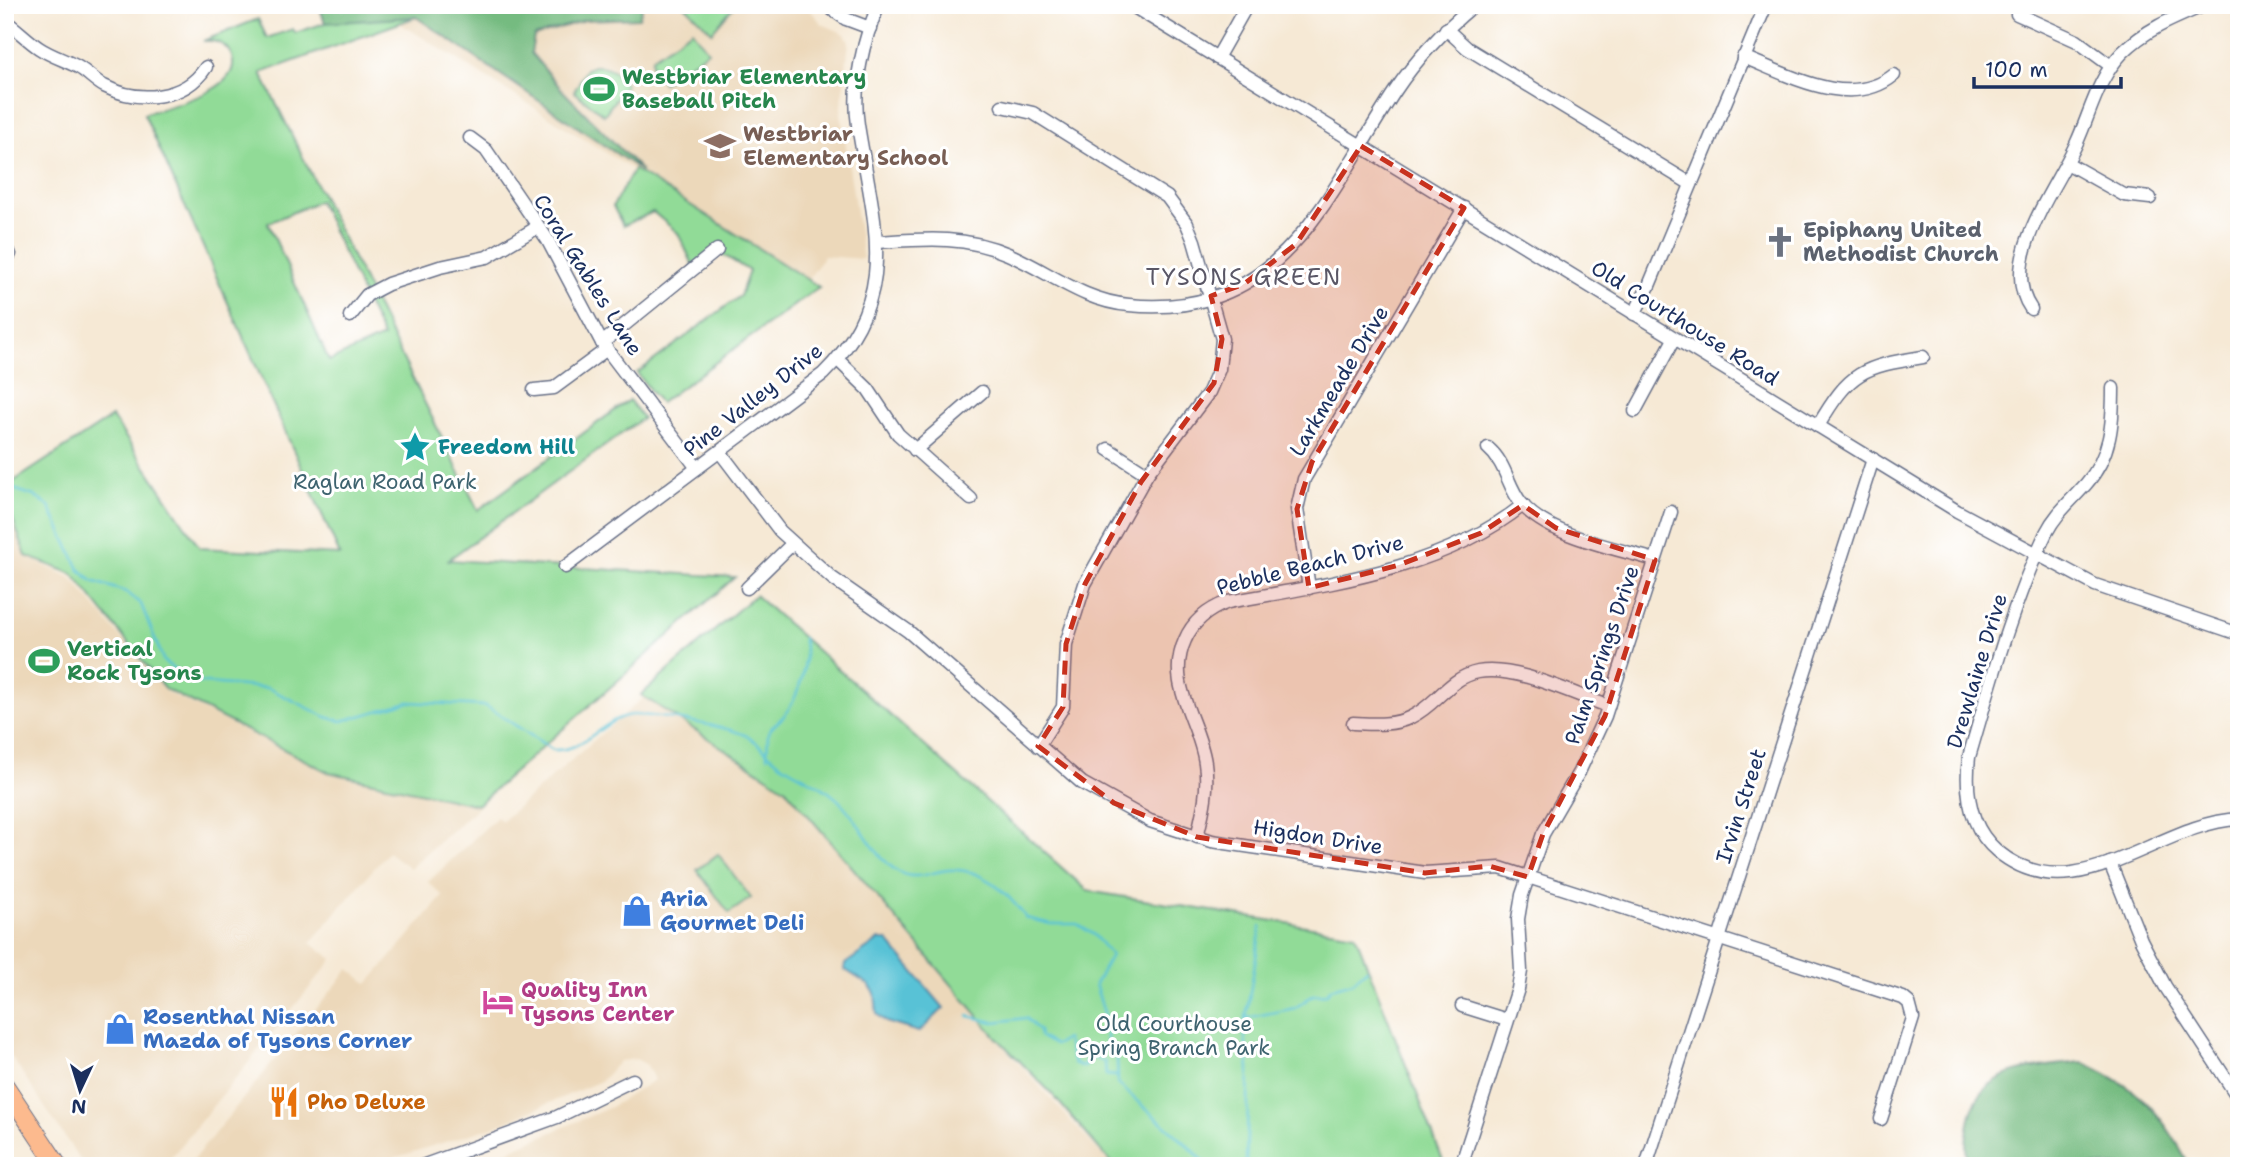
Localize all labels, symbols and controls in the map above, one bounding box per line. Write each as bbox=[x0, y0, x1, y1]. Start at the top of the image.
scale bar bbox=[1974, 46, 2122, 90]
text: 100 m bbox=[1985, 56, 2048, 84]
place label: Westbriar Elementary Baseball Pitch bbox=[622, 63, 866, 115]
sports icon: Westbriar Elementary Baseball Pitch bbox=[582, 72, 616, 106]
place label: Westbriar Elementary School bbox=[743, 120, 948, 172]
school or university icon: Westbriar Elementary School bbox=[703, 129, 737, 163]
street label: Coral Gables Lane bbox=[527, 189, 649, 361]
place label: Epiphany United Methodist Church bbox=[1803, 216, 1999, 268]
church icon: Epiphany United Methodist Church bbox=[1763, 225, 1797, 259]
street label: Old Courthouse Road bbox=[1586, 254, 1784, 392]
district label: TYSONS GREEN bbox=[1146, 262, 1342, 292]
street label: Larkmeade Drive bbox=[1283, 300, 1395, 462]
street label: Pine Valley Drive bbox=[678, 337, 828, 463]
place icon: Freedom Hill bbox=[398, 430, 432, 464]
place label: Freedom Hill bbox=[438, 433, 575, 461]
park label: Raglan Road Park bbox=[293, 468, 477, 496]
street label: Pebble Beach Drive bbox=[1214, 528, 1406, 602]
street label: Palm Springs Drive bbox=[1558, 562, 1646, 748]
street label: Drewlaine Drive bbox=[1940, 590, 2014, 752]
place label: Vertical Rock Tysons bbox=[67, 635, 201, 687]
sports icon: Vertical Rock Tysons bbox=[27, 644, 61, 678]
street label: Irvin Street bbox=[1709, 745, 1773, 867]
street label: Higdon Drive bbox=[1251, 813, 1385, 861]
place label: Aria Gourmet Deli bbox=[660, 885, 804, 937]
shop icon: Aria Gourmet Deli bbox=[620, 894, 654, 928]
place label: Quality Inn Tysons Center bbox=[521, 976, 675, 1028]
hotel icon: Quality Inn Tysons Center bbox=[481, 985, 515, 1019]
place label: Rosenthal Nissan Mazda of Tysons Corner bbox=[143, 1003, 412, 1055]
park label: Old Courthouse Spring Branch Park bbox=[1078, 1010, 1270, 1062]
shop icon: Rosenthal Nissan Mazda of Tysons Corner bbox=[103, 1012, 137, 1046]
north arrow bbox=[46, 1056, 116, 1126]
restaurant icon: Pho Deluxe bbox=[267, 1085, 301, 1119]
place label: Pho Deluxe bbox=[307, 1088, 426, 1116]
text: N bbox=[70, 1093, 87, 1119]

